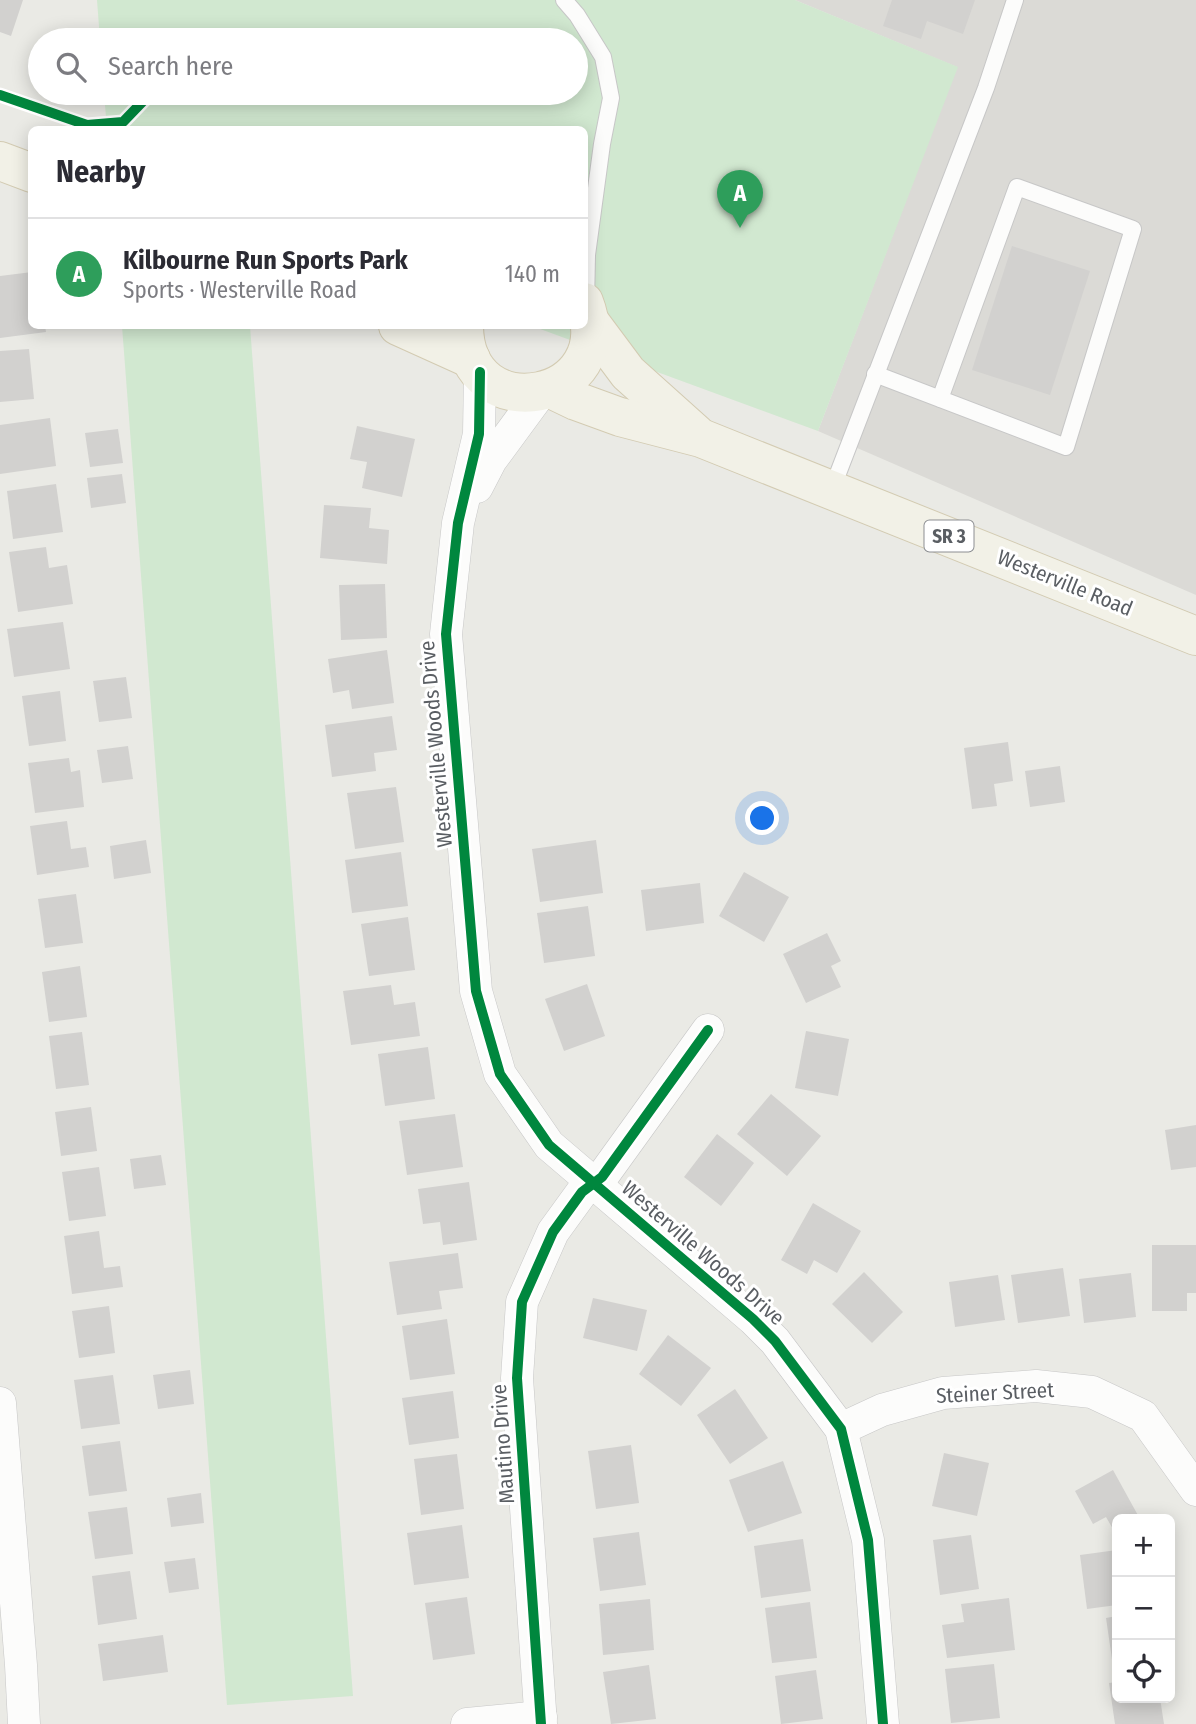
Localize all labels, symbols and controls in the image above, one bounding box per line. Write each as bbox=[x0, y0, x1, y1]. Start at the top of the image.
search box bbox=[28, 28, 588, 105]
icon: search bbox=[52, 48, 90, 86]
text: Search here bbox=[108, 51, 233, 82]
text: Nearby bbox=[56, 154, 145, 190]
pin: A bbox=[717, 170, 763, 228]
text: Kilbourne Run Sports Park bbox=[123, 245, 408, 276]
text: A bbox=[73, 260, 85, 288]
text: 140 m bbox=[505, 260, 560, 288]
text: Sports · Westerville Road bbox=[123, 276, 357, 304]
road number: SR 3 bbox=[925, 520, 974, 552]
street label: Westerville Road bbox=[994, 544, 1136, 622]
street label: Westerville Woods Drive bbox=[414, 640, 458, 848]
your location bbox=[745, 801, 779, 835]
street label: Westerville Woods Drive bbox=[616, 1175, 790, 1331]
street label: Steiner Street bbox=[935, 1377, 1055, 1409]
street label: Mautino Drive bbox=[486, 1383, 520, 1505]
map controls bbox=[1112, 1514, 1175, 1703]
button: + bbox=[1112, 1514, 1175, 1577]
button: − bbox=[1112, 1577, 1175, 1640]
button: locate bbox=[1112, 1640, 1175, 1703]

